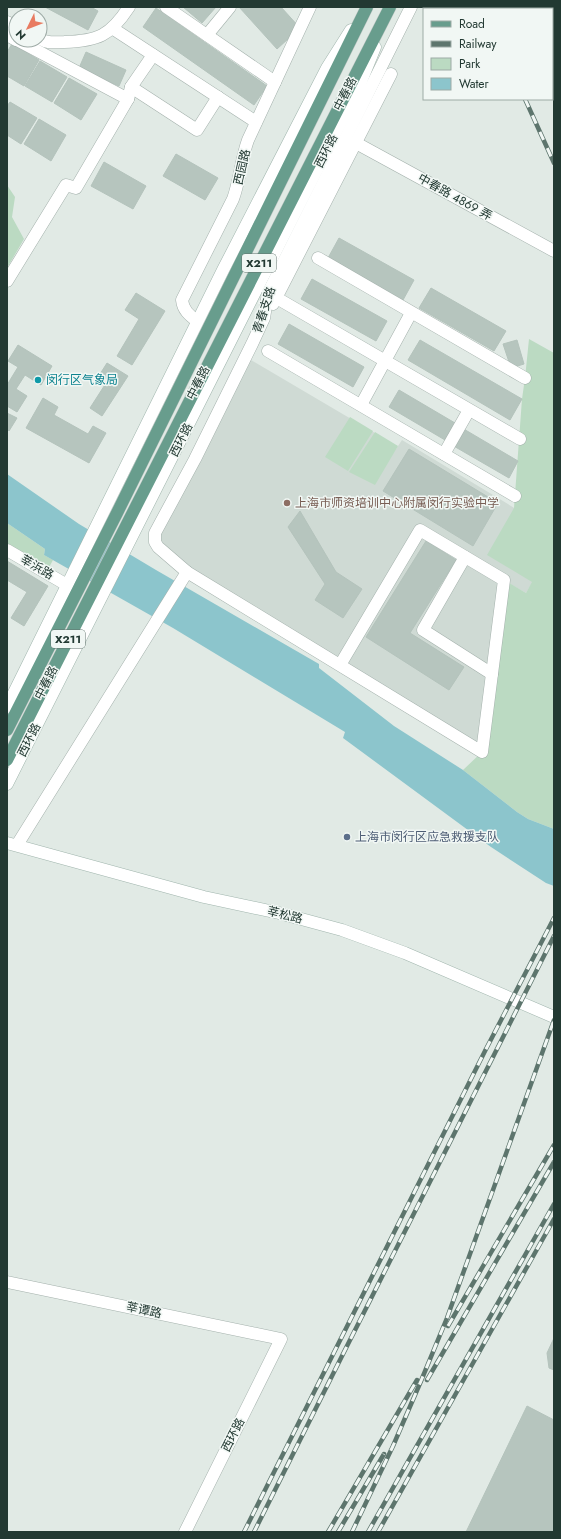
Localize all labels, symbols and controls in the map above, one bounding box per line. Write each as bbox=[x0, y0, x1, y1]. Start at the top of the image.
north arrow bbox=[8, 8, 48, 48]
legend bbox=[423, 8, 553, 100]
text: Road bbox=[459, 15, 485, 33]
text: N bbox=[12, 26, 30, 43]
text: Railway bbox=[459, 35, 497, 53]
text: Park bbox=[459, 55, 481, 73]
street label: 中春路 bbox=[329, 74, 361, 114]
text: Water bbox=[459, 75, 490, 93]
street label: 西环路 bbox=[310, 131, 342, 171]
street label: 西园路 bbox=[229, 147, 255, 187]
street label: 中春路 4869 弄 bbox=[415, 169, 495, 225]
road number: X211 bbox=[242, 254, 276, 272]
street label: 青春支路 bbox=[248, 284, 280, 336]
street label: 中春路 bbox=[182, 363, 214, 403]
place label: 闵行区气象局 bbox=[46, 371, 118, 389]
marker: 闵行区气象局 bbox=[33, 375, 43, 385]
street label: 西环路 bbox=[165, 420, 197, 460]
place label: 上海市师资培训中心附属闵行实验中学 bbox=[295, 494, 499, 512]
marker: 上海市师资培训中心附属闵行实验中学 bbox=[282, 498, 292, 508]
street label: 莘浜路 bbox=[17, 550, 57, 584]
road number: X211 bbox=[51, 630, 85, 648]
street label: 中春路 bbox=[30, 663, 62, 703]
street label: 西环路 bbox=[13, 720, 45, 760]
place label: 上海市闵行区应急救援支队 bbox=[355, 828, 499, 846]
marker: 上海市闵行区应急救援支队 bbox=[342, 832, 352, 842]
street label: 莘松路 bbox=[265, 902, 305, 928]
street label: 莘谭路 bbox=[125, 1297, 163, 1323]
street label: 西环路 bbox=[217, 1415, 249, 1455]

